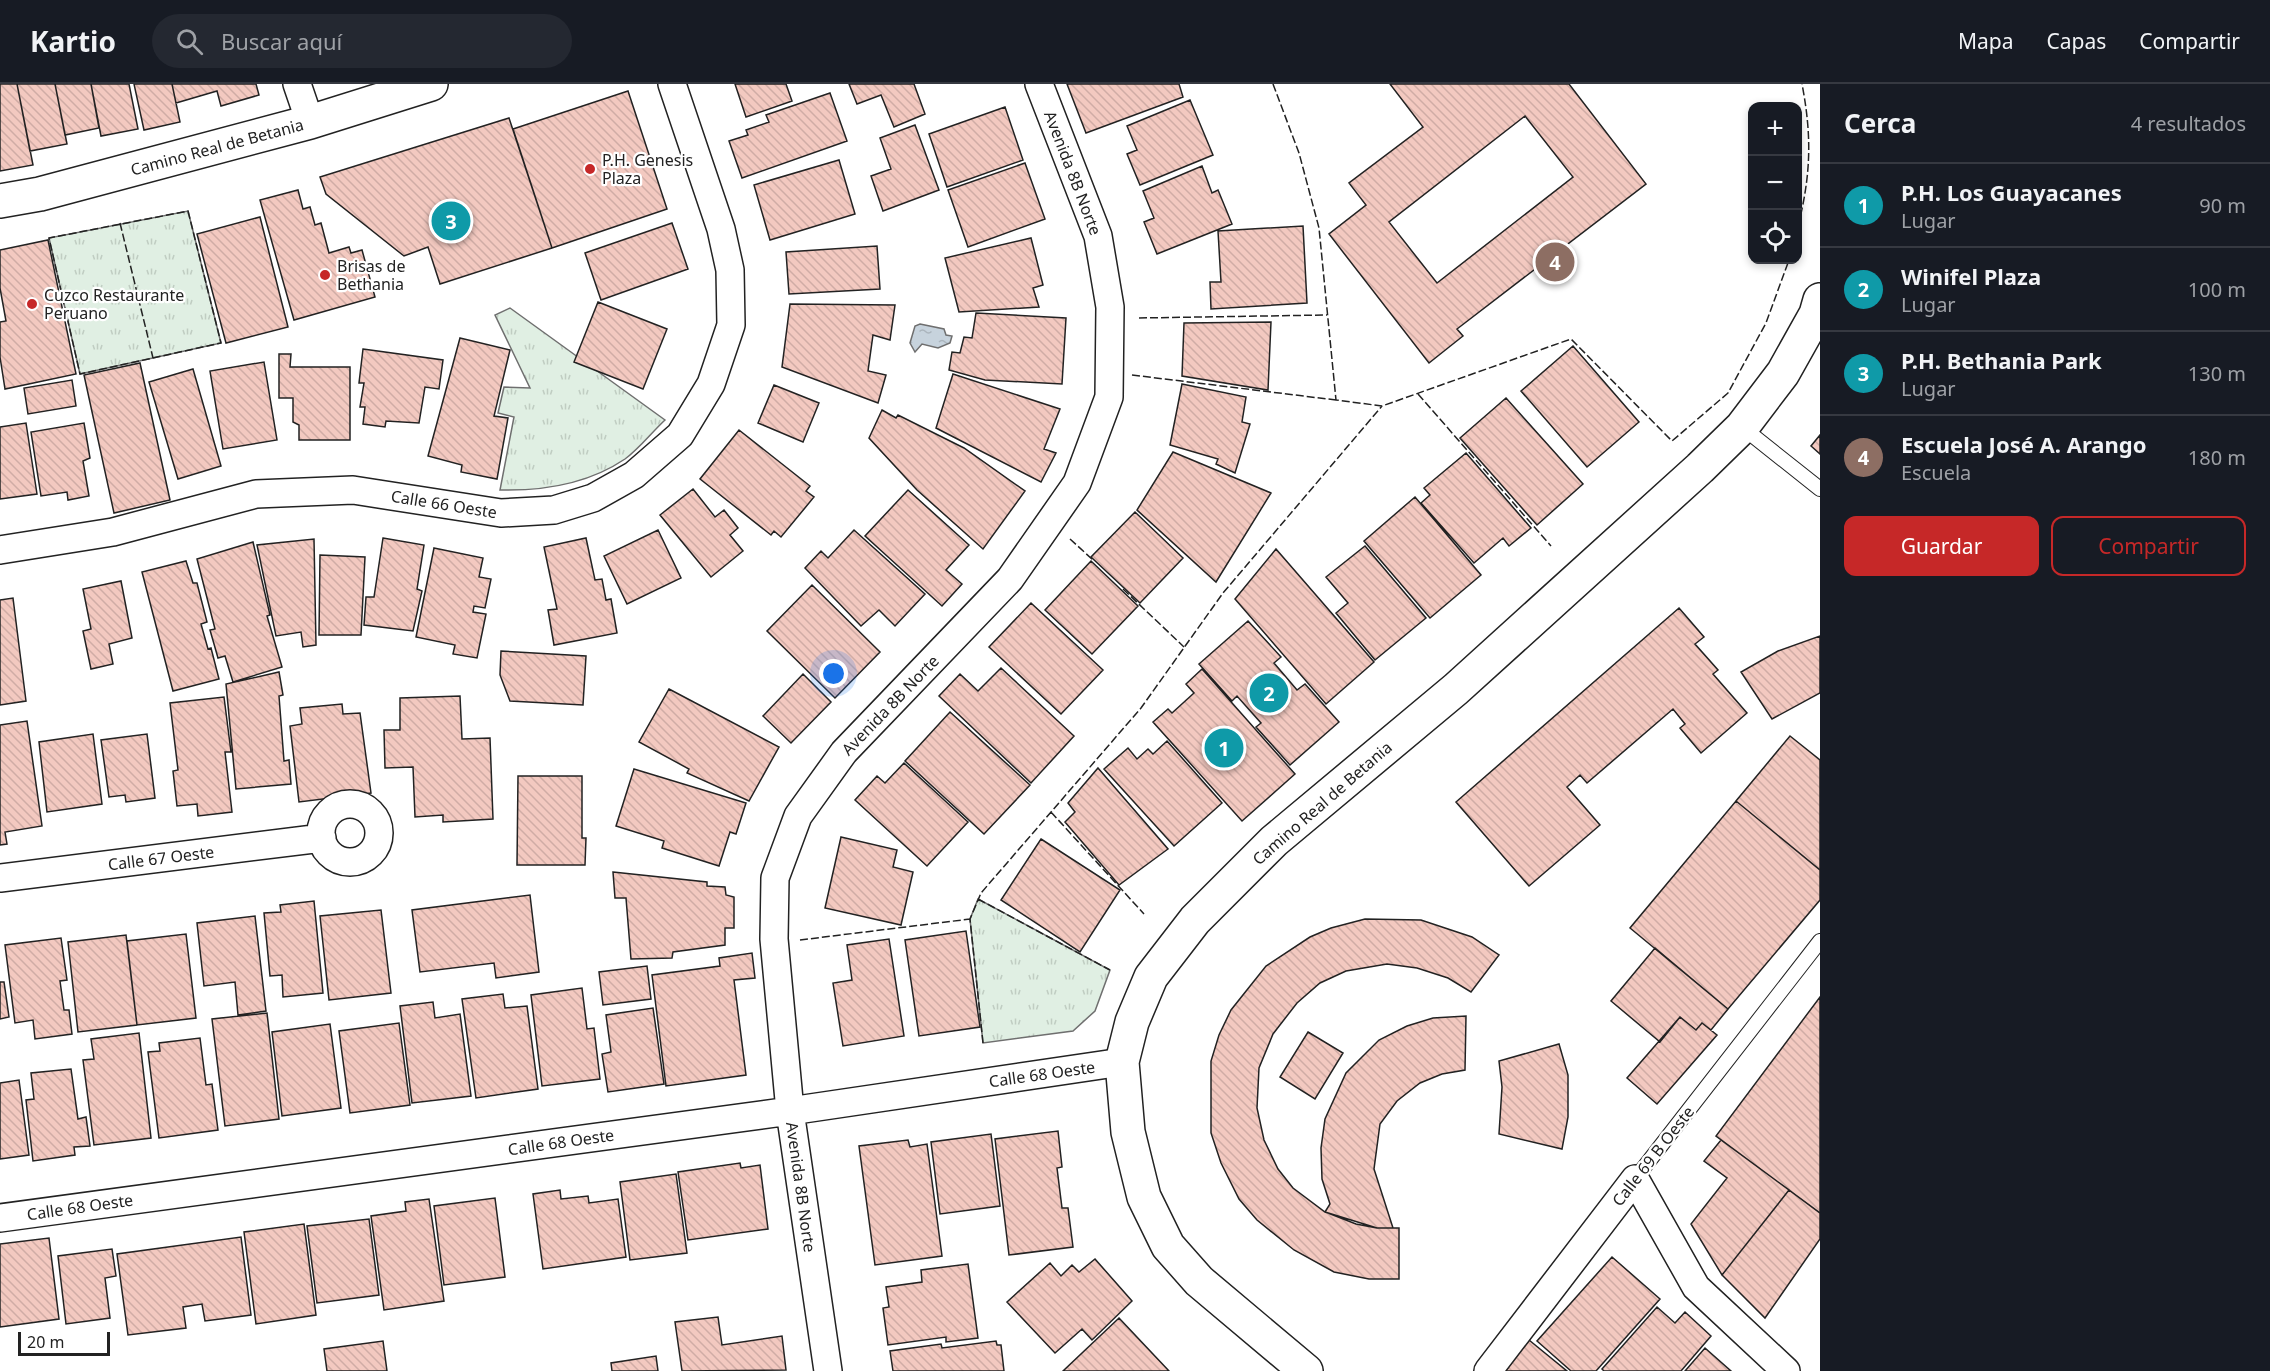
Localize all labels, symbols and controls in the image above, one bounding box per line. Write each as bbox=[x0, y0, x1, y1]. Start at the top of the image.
search box bbox=[152, 14, 572, 68]
text: Kartio bbox=[30, 22, 116, 60]
icon: search bbox=[173, 25, 206, 58]
text: Buscar aquí bbox=[221, 26, 342, 56]
text: Mapa bbox=[1958, 27, 2014, 55]
text: Capas bbox=[2047, 27, 2106, 55]
text: Compartir bbox=[2139, 27, 2240, 55]
map controls bbox=[1748, 102, 1802, 264]
button: + bbox=[1748, 102, 1802, 156]
text: Cerca bbox=[1844, 105, 1916, 141]
street label: Avenida 8B Norte bbox=[1039, 108, 1107, 238]
text: 4 resultados bbox=[2131, 110, 2246, 137]
street label: Camino Real de Betania bbox=[128, 113, 306, 181]
place label: P.H. Genesis Plaza bbox=[602, 149, 693, 189]
button: − bbox=[1748, 156, 1802, 210]
marker: P.H. Genesis Plaza bbox=[583, 162, 597, 176]
text: P.H. Los Guayacanes bbox=[1901, 177, 2122, 207]
text: 1 bbox=[1858, 192, 1869, 219]
text: 90 m bbox=[2199, 192, 2246, 219]
pin: 3 bbox=[432, 198, 470, 244]
text: Lugar bbox=[1901, 207, 1956, 234]
button: locate bbox=[1748, 210, 1802, 264]
pin: 4 bbox=[1536, 240, 1574, 285]
place label: Brisas de Bethania bbox=[337, 255, 405, 295]
text: Winifel Plaza bbox=[1901, 261, 2041, 291]
marker: Brisas de Bethania bbox=[318, 268, 332, 282]
text: 2 bbox=[1858, 276, 1869, 303]
text: 100 m bbox=[2188, 276, 2246, 303]
place label: Cuzco Restaurante Peruano bbox=[44, 284, 184, 324]
text: Lugar bbox=[1901, 291, 1956, 318]
marker: Cuzco Restaurante Peruano bbox=[25, 297, 39, 311]
text: P.H. Bethania Park bbox=[1901, 345, 2102, 375]
text: 3 bbox=[1858, 360, 1869, 387]
text: 130 m bbox=[2188, 360, 2246, 387]
text: Lugar bbox=[1901, 375, 1956, 402]
text: Escuela José A. Arango bbox=[1901, 429, 2146, 459]
text: 4 bbox=[1858, 444, 1869, 471]
text: 180 m bbox=[2188, 444, 2246, 471]
text: Escuela bbox=[1901, 459, 1971, 486]
street label: Calle 66 Oeste bbox=[389, 485, 499, 523]
button: Guardar bbox=[1844, 516, 2039, 576]
button: Compartir bbox=[2051, 516, 2246, 576]
street label: Avenida 8B Norte bbox=[836, 650, 944, 760]
your location bbox=[819, 659, 848, 688]
pin: 2 bbox=[1250, 670, 1288, 716]
pin: 1 bbox=[1204, 726, 1244, 770]
street label: Camino Real de Betania bbox=[1247, 736, 1397, 870]
street label: Calle 67 Oeste bbox=[107, 841, 215, 875]
street label: Calle 68 Oeste bbox=[987, 1056, 1097, 1092]
street label: Calle 69 B Oeste bbox=[1607, 1101, 1699, 1211]
street label: Avenida 8B Norte bbox=[781, 1120, 821, 1254]
street label: Calle 68 Oeste bbox=[506, 1124, 616, 1160]
street label: Calle 68 Oeste bbox=[25, 1189, 135, 1225]
scale bar bbox=[18, 1329, 110, 1356]
text: 20 m bbox=[27, 1331, 64, 1353]

